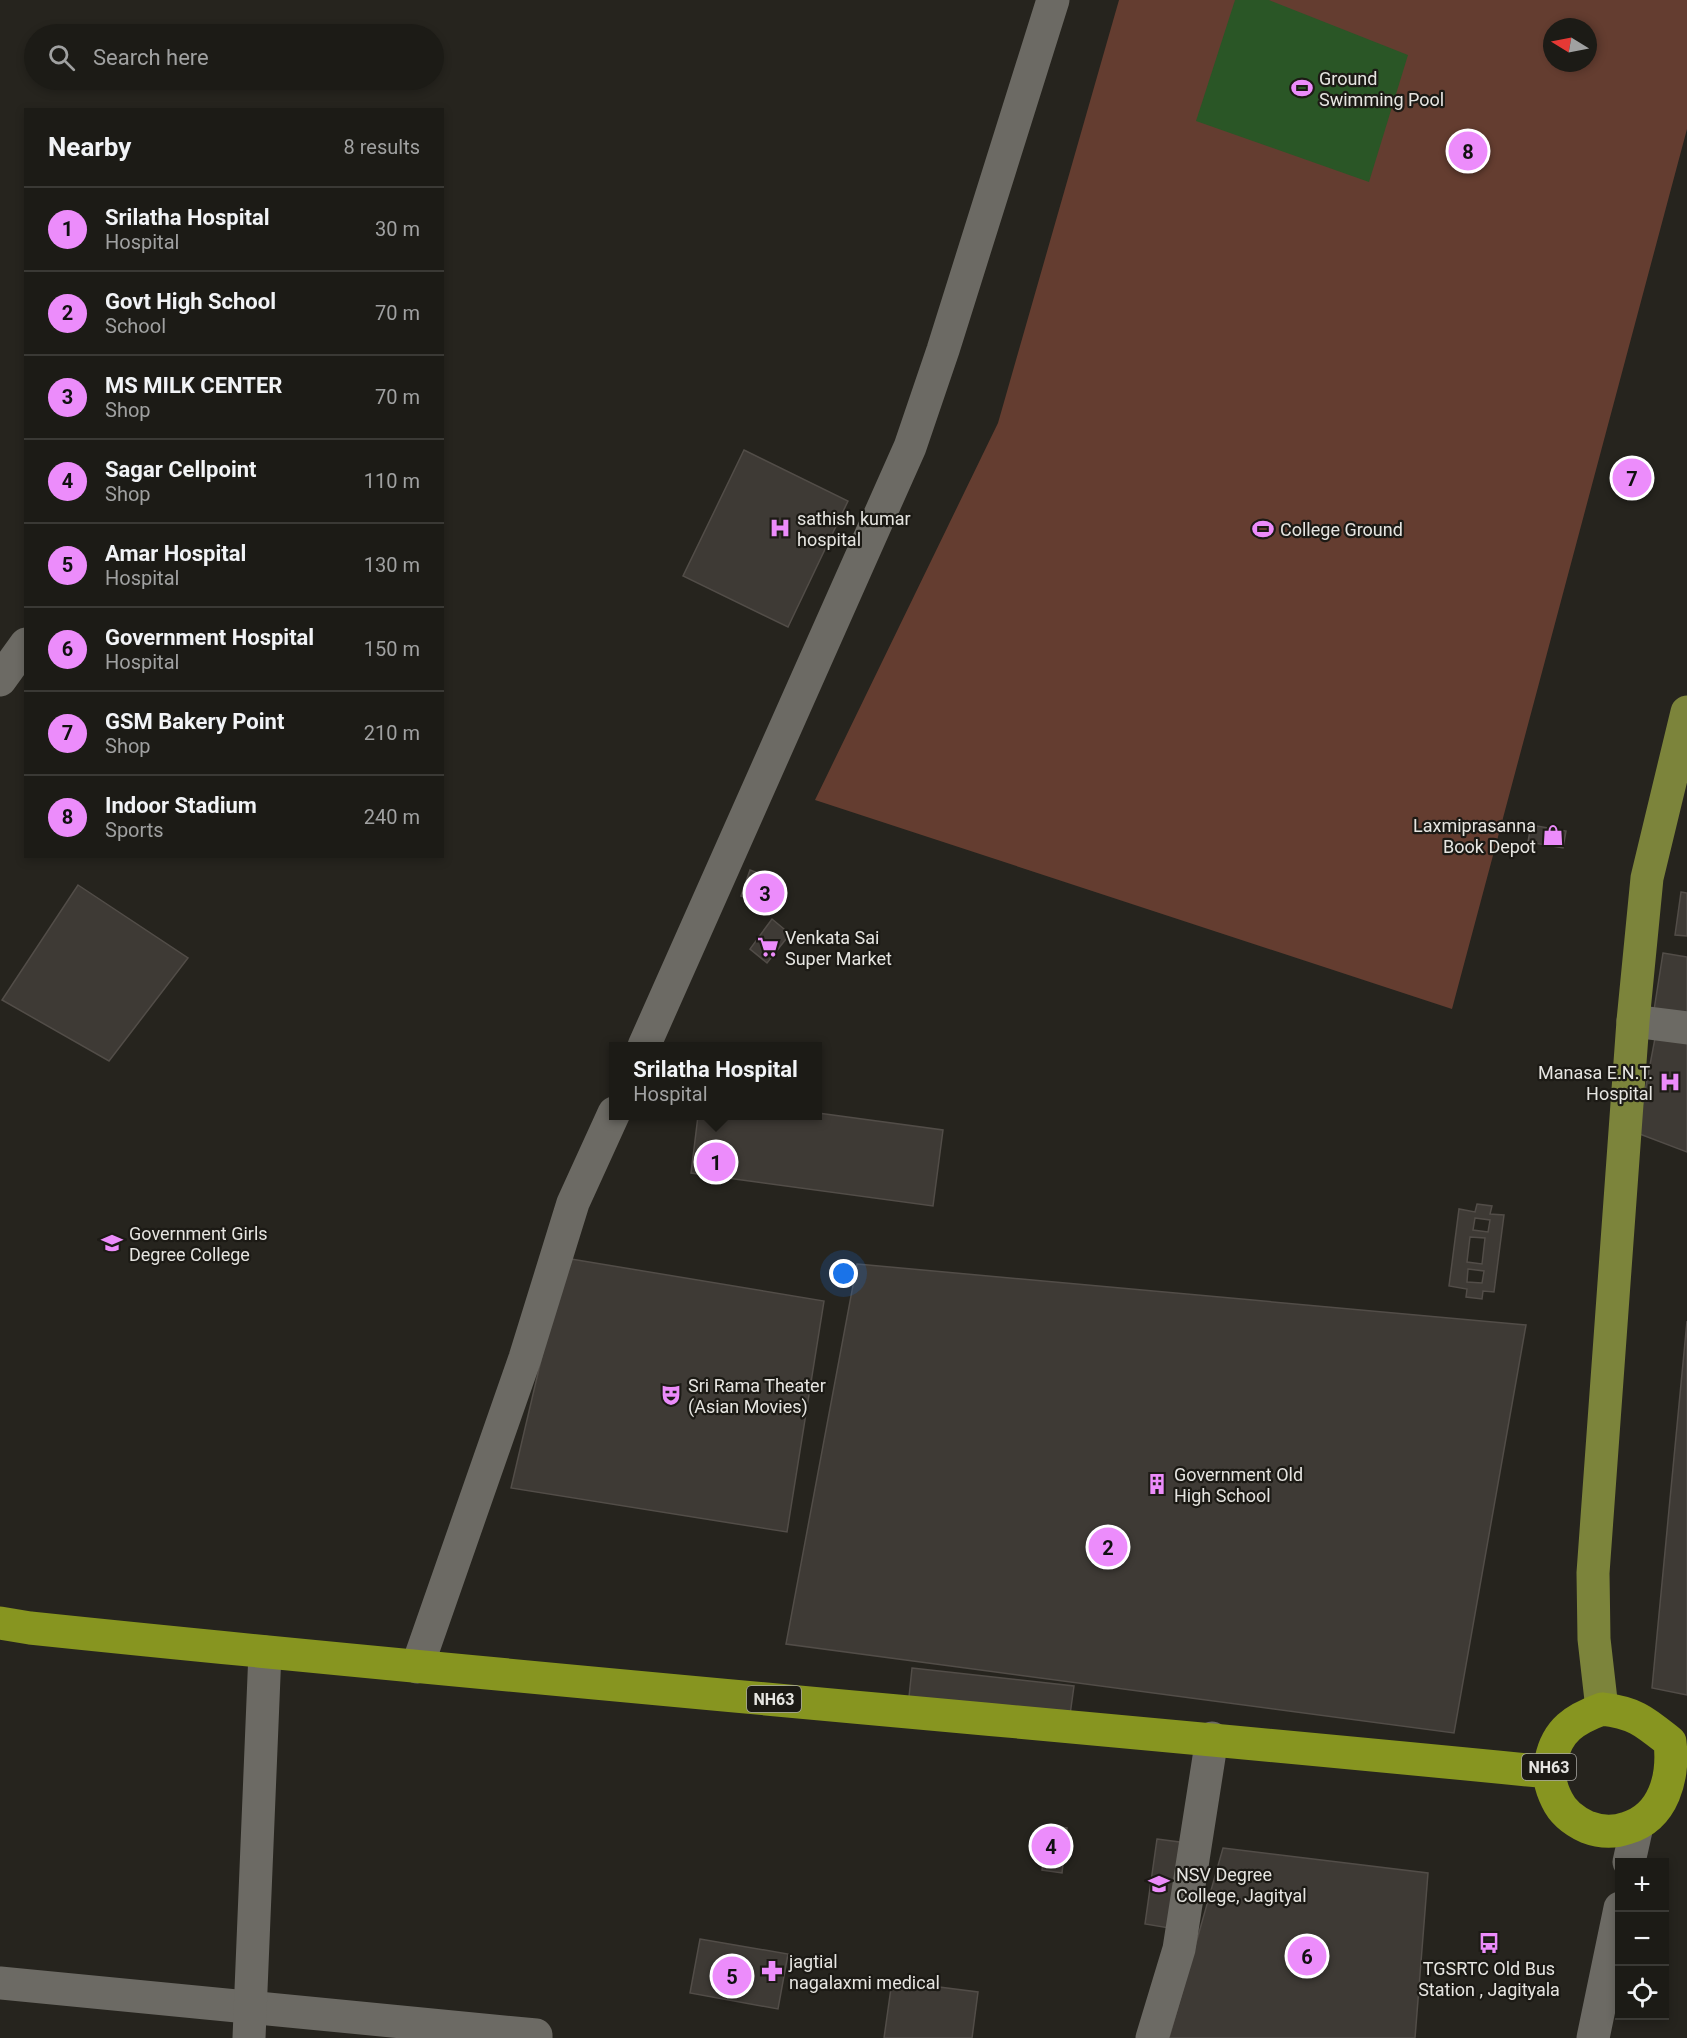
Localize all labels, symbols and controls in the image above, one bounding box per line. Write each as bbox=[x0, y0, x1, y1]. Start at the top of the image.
north arrow bbox=[1543, 18, 1597, 72]
search box bbox=[24, 24, 444, 90]
icon: search bbox=[45, 41, 78, 74]
text: Search here bbox=[93, 45, 209, 70]
place label: Ground Swimming Pool bbox=[1319, 68, 1444, 110]
sports icon: Ground Swimming Pool bbox=[1290, 76, 1314, 100]
pin: 8 bbox=[1448, 128, 1488, 174]
text: Nearby bbox=[48, 132, 131, 162]
text: 8 results bbox=[344, 135, 420, 159]
text: Srilatha Hospital bbox=[105, 205, 270, 230]
text: 1 bbox=[62, 217, 73, 241]
text: 30 m bbox=[375, 217, 420, 241]
text: Hospital bbox=[105, 230, 179, 254]
text: Govt High School bbox=[105, 289, 276, 314]
text: 2 bbox=[62, 301, 73, 325]
text: 70 m bbox=[375, 301, 420, 325]
text: School bbox=[105, 314, 166, 338]
text: MS MILK CENTER bbox=[105, 373, 282, 398]
text: 3 bbox=[62, 385, 73, 409]
text: 70 m bbox=[375, 385, 420, 409]
text: Shop bbox=[105, 398, 151, 422]
pin: 7 bbox=[1612, 456, 1652, 500]
text: Sagar Cellpoint bbox=[105, 457, 257, 482]
text: 4 bbox=[62, 469, 73, 493]
text: 110 m bbox=[364, 469, 420, 493]
text: Shop bbox=[105, 482, 151, 506]
place label: sathish kumar hospital bbox=[797, 508, 911, 550]
hospital icon: sathish kumar hospital bbox=[768, 516, 792, 540]
sports icon: College Ground bbox=[1251, 517, 1275, 541]
place label: College Ground bbox=[1280, 519, 1403, 540]
text: Amar Hospital bbox=[105, 541, 246, 566]
text: 5 bbox=[62, 553, 73, 577]
text: 130 m bbox=[364, 553, 420, 577]
text: Hospital bbox=[105, 566, 179, 590]
text: Government Hospital bbox=[105, 625, 314, 650]
text: 6 bbox=[62, 637, 73, 661]
text: 150 m bbox=[364, 637, 420, 661]
text: Hospital bbox=[105, 650, 179, 674]
text: GSM Bakery Point bbox=[105, 709, 284, 734]
text: 7 bbox=[62, 721, 73, 745]
text: 210 m bbox=[364, 721, 420, 745]
text: Shop bbox=[105, 734, 151, 758]
text: Indoor Stadium bbox=[105, 793, 257, 818]
text: 8 bbox=[62, 805, 73, 829]
text: 240 m bbox=[364, 805, 420, 829]
place label: Laxmiprasanna Book Depot bbox=[1413, 815, 1536, 857]
text: Sports bbox=[105, 818, 164, 842]
shop icon: Laxmiprasanna Book Depot bbox=[1541, 823, 1565, 847]
pin: 3 bbox=[746, 870, 784, 916]
place label: Venkata Sai Super Market bbox=[785, 927, 892, 969]
supermarket icon: Venkata Sai Super Market bbox=[756, 935, 780, 959]
popup bbox=[609, 1042, 822, 1120]
text: Srilatha Hospital bbox=[633, 1057, 798, 1082]
place label: Manasa E.N.T. Hospital bbox=[1538, 1062, 1653, 1104]
hospital icon: Manasa E.N.T. Hospital bbox=[1658, 1070, 1682, 1094]
text: Hospital bbox=[633, 1082, 708, 1106]
pin: 1 bbox=[696, 1140, 736, 1184]
place label: Government Girls Degree College bbox=[129, 1223, 268, 1265]
school or university icon: Government Girls Degree College bbox=[100, 1231, 124, 1255]
your location bbox=[829, 1259, 858, 1288]
place label: Sri Rama Theater (Asian Movies) bbox=[688, 1375, 826, 1418]
theatre icon: Sri Rama Theater (Asian Movies) bbox=[659, 1383, 683, 1407]
place label: Government Old High School bbox=[1174, 1464, 1303, 1506]
building icon: Government Old High School bbox=[1145, 1472, 1169, 1496]
pin: 2 bbox=[1088, 1524, 1128, 1570]
road number: NH63 bbox=[747, 1686, 801, 1712]
road number: NH63 bbox=[1522, 1754, 1576, 1780]
pin: 4 bbox=[1032, 1824, 1070, 1868]
map controls bbox=[1615, 1858, 1669, 2020]
button: + bbox=[1615, 1858, 1669, 1912]
place label: NSV Degree College, Jagityal bbox=[1176, 1864, 1307, 1906]
school or university icon: NSV Degree College, Jagityal bbox=[1147, 1872, 1171, 1896]
button: − bbox=[1615, 1912, 1669, 1966]
bus stop icon: TGSRTC Old Bus Station , Jagityala bbox=[1477, 1931, 1501, 1955]
pin: 6 bbox=[1288, 1934, 1326, 1978]
place label: jagtial nagalaxmi medical bbox=[788, 1951, 940, 1993]
pin: 5 bbox=[712, 1954, 752, 1998]
place label: TGSRTC Old Bus Station , Jagityala bbox=[1418, 1958, 1560, 2000]
pharmacy icon: jagtial nagalaxmi medical bbox=[760, 1959, 784, 1983]
button: locate bbox=[1615, 1966, 1669, 2020]

